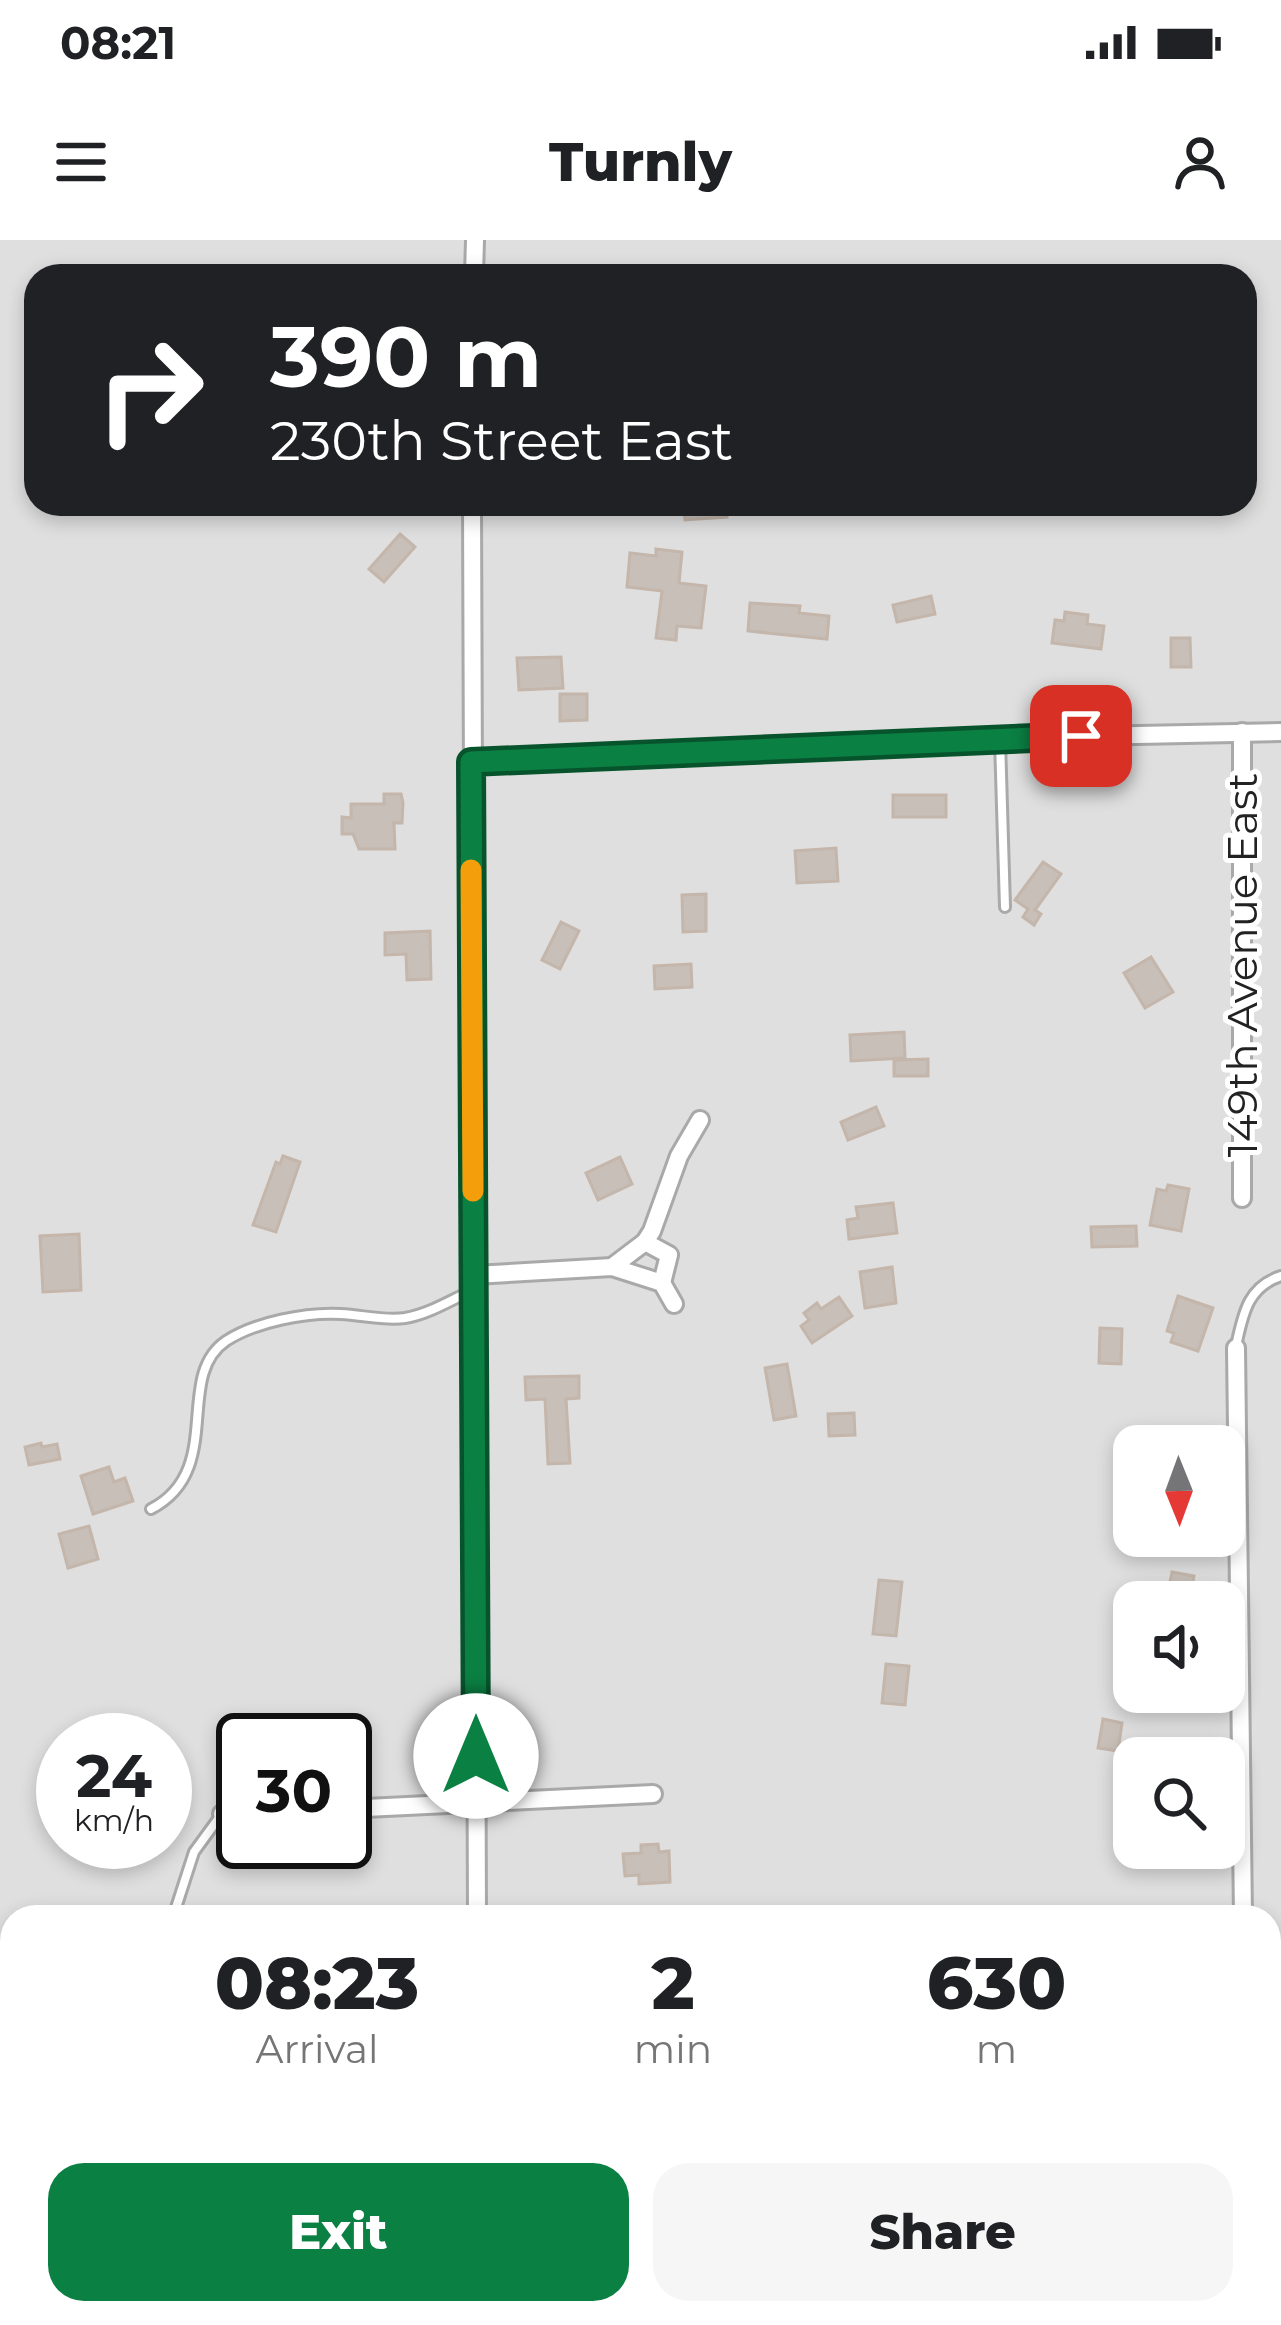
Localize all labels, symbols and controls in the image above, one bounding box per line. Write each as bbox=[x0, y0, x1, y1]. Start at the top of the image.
text: 08:21 bbox=[60, 15, 176, 70]
icon: menu bbox=[48, 129, 114, 195]
text: Turnly bbox=[549, 129, 732, 195]
icon: person bbox=[1167, 129, 1233, 195]
text: 390 m bbox=[270, 306, 542, 408]
icon: right bbox=[72, 312, 228, 468]
text: 230th Street East bbox=[270, 408, 733, 474]
pin bbox=[1030, 685, 1132, 787]
icon: arrive bbox=[1048, 703, 1114, 769]
street label: 149th Avenue East bbox=[1216, 773, 1268, 1157]
north arrow bbox=[1113, 1425, 1245, 1557]
map controls bbox=[1113, 1425, 1245, 1869]
button: sound bbox=[1113, 1581, 1245, 1713]
position arrow bbox=[413, 1693, 539, 1819]
speed limit sign: 30 bbox=[216, 1713, 372, 1869]
button: search bbox=[1113, 1737, 1245, 1869]
text: 24 bbox=[76, 1739, 152, 1812]
text: km/h bbox=[74, 1802, 154, 1839]
text: 08:23 bbox=[215, 1939, 419, 2027]
text: 2 bbox=[651, 1939, 695, 2027]
text: 630 bbox=[927, 1939, 1066, 2027]
text: Arrival bbox=[255, 2025, 378, 2073]
text: min bbox=[634, 2025, 712, 2073]
text: m bbox=[976, 2025, 1017, 2073]
button: Exit bbox=[48, 2163, 629, 2301]
button: Share bbox=[653, 2163, 1233, 2301]

